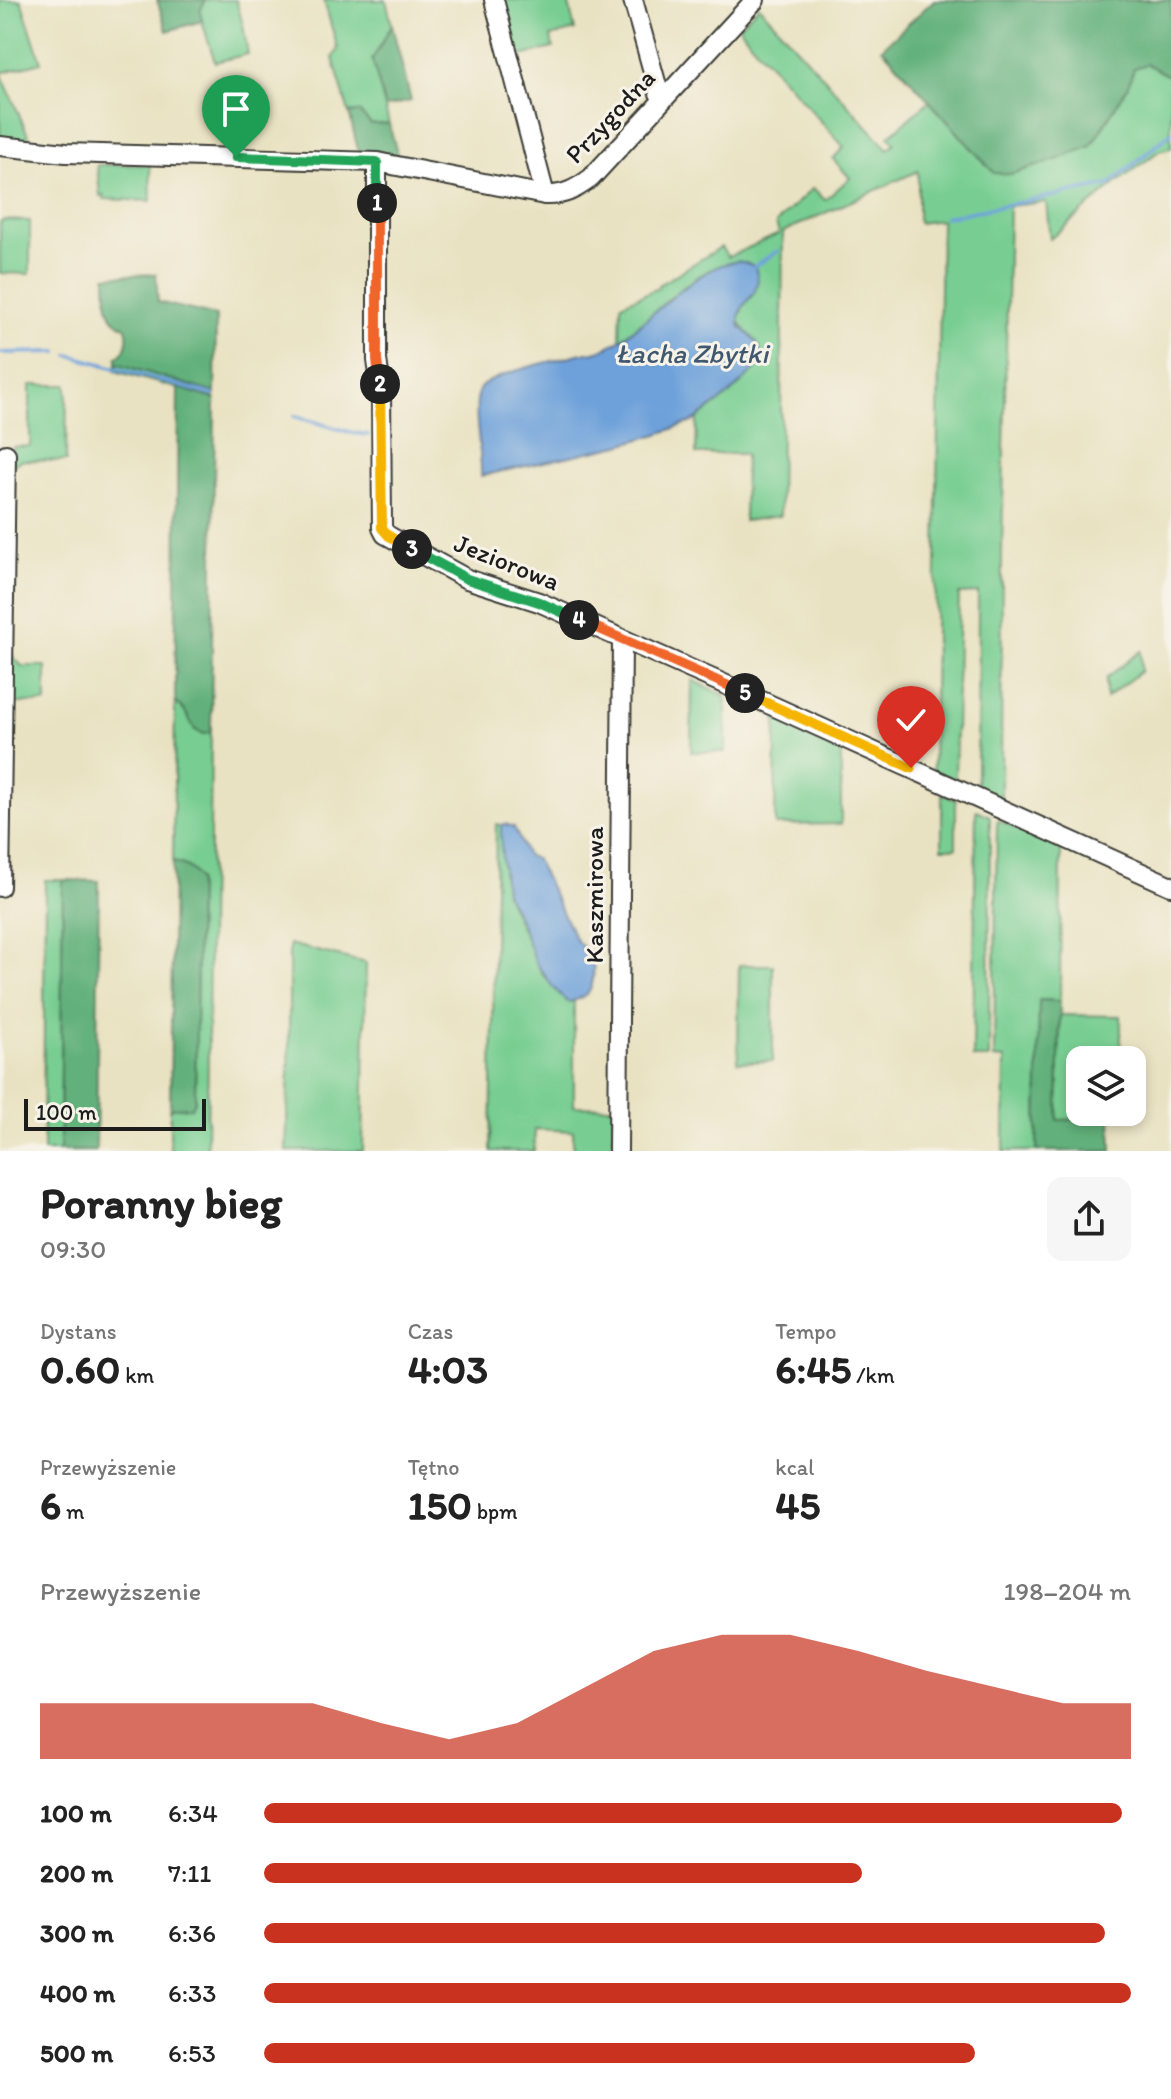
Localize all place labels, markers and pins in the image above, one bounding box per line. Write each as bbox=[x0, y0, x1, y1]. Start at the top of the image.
pin bbox=[202, 75, 270, 157]
pin: 1 bbox=[357, 183, 397, 223]
pin: 2 bbox=[360, 364, 400, 404]
pin: 3 bbox=[392, 529, 432, 569]
pin: 4 bbox=[559, 600, 599, 640]
pin: 5 bbox=[725, 673, 765, 713]
pin bbox=[877, 686, 945, 768]

